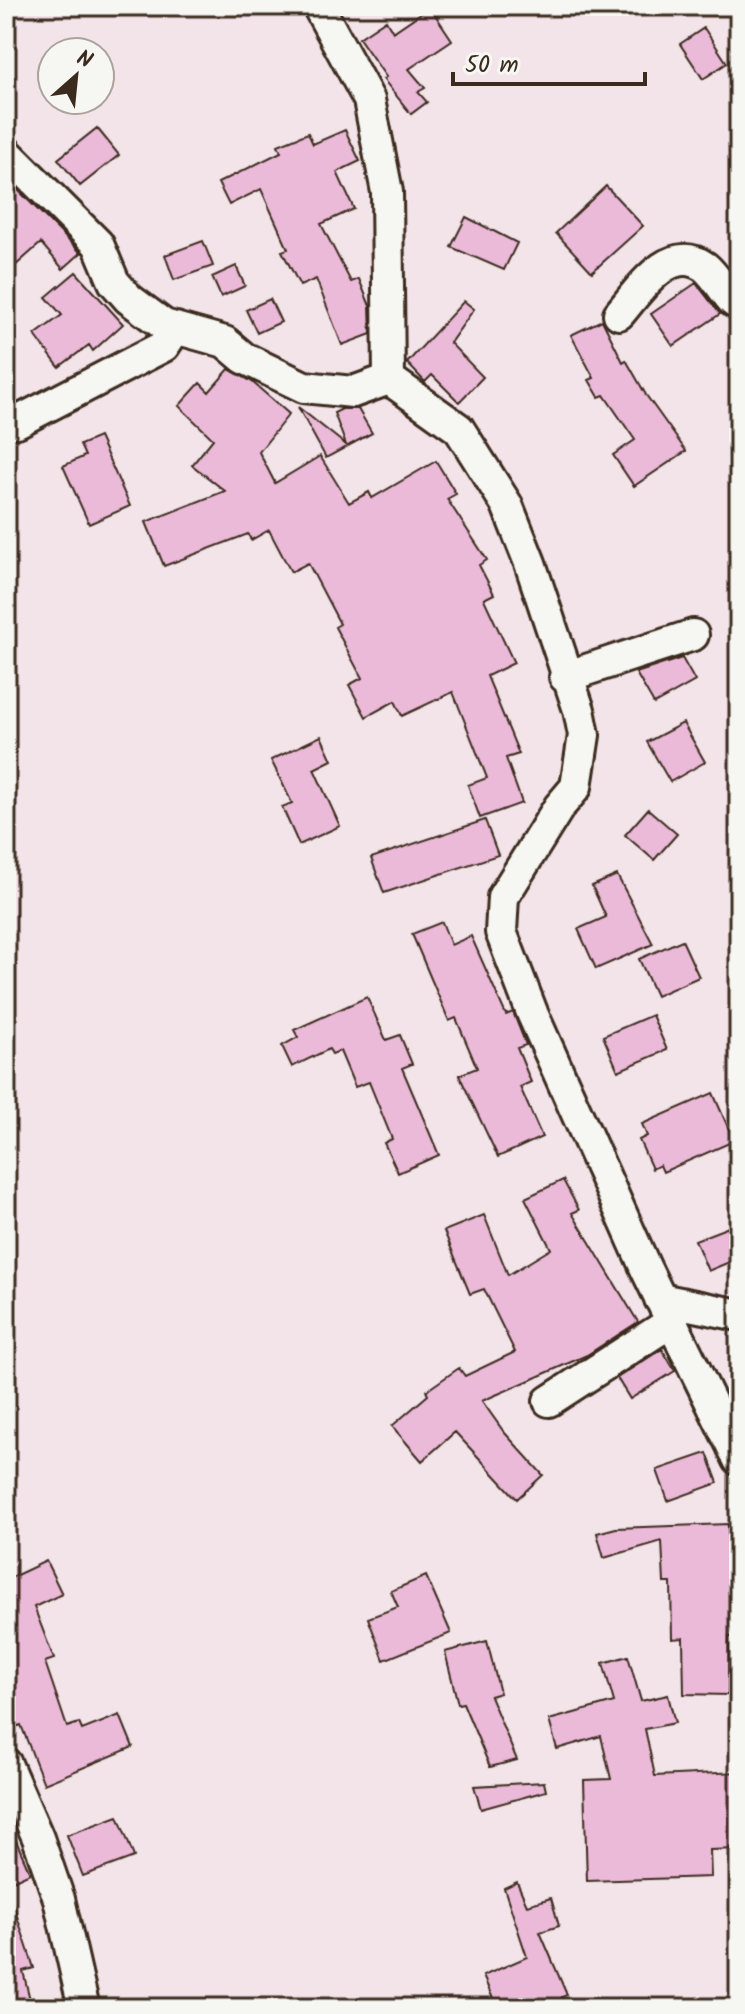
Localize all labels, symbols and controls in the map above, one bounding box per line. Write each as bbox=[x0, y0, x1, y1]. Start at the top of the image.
north arrow bbox=[36, 36, 116, 116]
scale bar bbox=[453, 36, 645, 86]
text: N bbox=[70, 42, 98, 79]
text: 50 m bbox=[465, 46, 519, 85]

